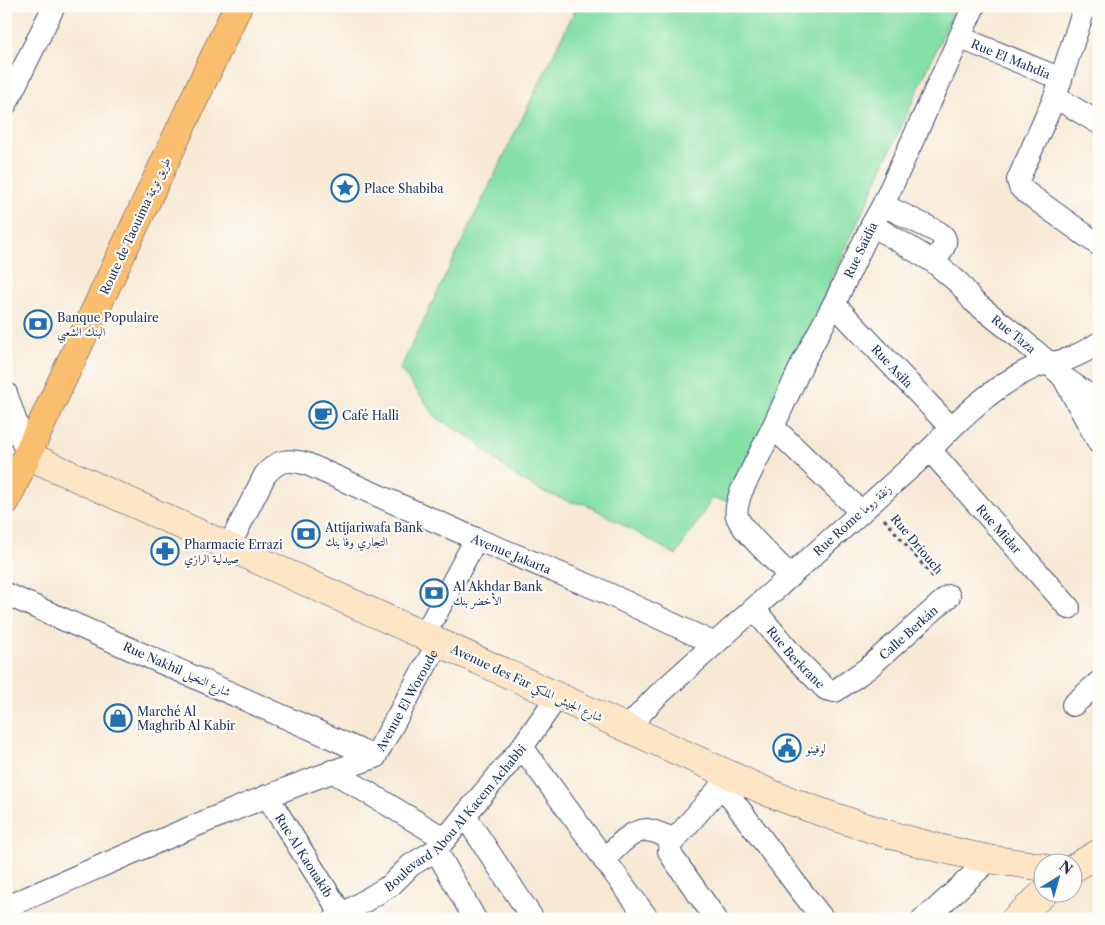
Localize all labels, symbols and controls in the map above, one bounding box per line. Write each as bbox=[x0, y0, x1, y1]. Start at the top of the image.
street label: Rue El Mahdia bbox=[969, 36, 1053, 82]
street label: Route de Taouima طريق تويمة bbox=[97, 155, 174, 298]
place icon: Place Shabiba bbox=[330, 173, 360, 203]
place label: Place Shabiba bbox=[364, 181, 444, 196]
street label: Rue Saïdia bbox=[840, 219, 880, 280]
bank icon: Banque Populaire البنك الشعبي bbox=[23, 309, 53, 339]
place label: Banque Populaire البنك الشعبي bbox=[57, 310, 159, 344]
street label: Rue Taza bbox=[989, 311, 1040, 356]
street label: Rue Asila bbox=[869, 341, 917, 391]
cafe icon: Café Halli bbox=[308, 400, 338, 430]
place label: Café Halli bbox=[342, 408, 399, 423]
street label: Rue Rome زنقة روما bbox=[810, 481, 895, 560]
street label: Rue Midar bbox=[974, 501, 1025, 557]
street label: Rue Driouch bbox=[888, 511, 947, 577]
bank icon: Attijariwafa Bank التجاري وفا بنك bbox=[291, 519, 321, 549]
place label: Attijariwafa Bank التجاري وفا بنك bbox=[324, 520, 424, 552]
street label: Avenue Jakarta bbox=[468, 530, 554, 577]
pharmacy icon: Pharmacie Errazi صيدلية الرازي bbox=[150, 536, 180, 566]
place label: Pharmacie Errazi صيدلية الرازي bbox=[184, 537, 283, 569]
bank icon: Al Akhdar Bank الأخضر بنك bbox=[419, 578, 449, 608]
place label: Al Akhdar Bank الأخضر بنك bbox=[452, 579, 543, 609]
street label: Calle Berkán bbox=[876, 602, 941, 662]
street label: Rue Berkrane bbox=[764, 623, 828, 691]
street label: Rue Nakhil شارع النخيل bbox=[119, 638, 233, 703]
street label: Avenue des Far شارع الجيش الملكي bbox=[445, 641, 606, 730]
street label: Avenue El Woroude bbox=[372, 646, 441, 754]
shop icon: Marché Al Maghrib Al Kabir bbox=[103, 703, 133, 733]
place label: Marché Al Maghrib Al Kabir bbox=[137, 704, 235, 733]
public building icon: لوفينو bbox=[772, 733, 802, 763]
street label: Boulevard Abou Al Kacem Achabbi bbox=[382, 741, 529, 895]
place label: لوفينو bbox=[805, 741, 826, 757]
street label: Rue Al Kaouakib bbox=[272, 811, 336, 900]
north arrow bbox=[1032, 852, 1082, 902]
text: N bbox=[1056, 857, 1076, 878]

